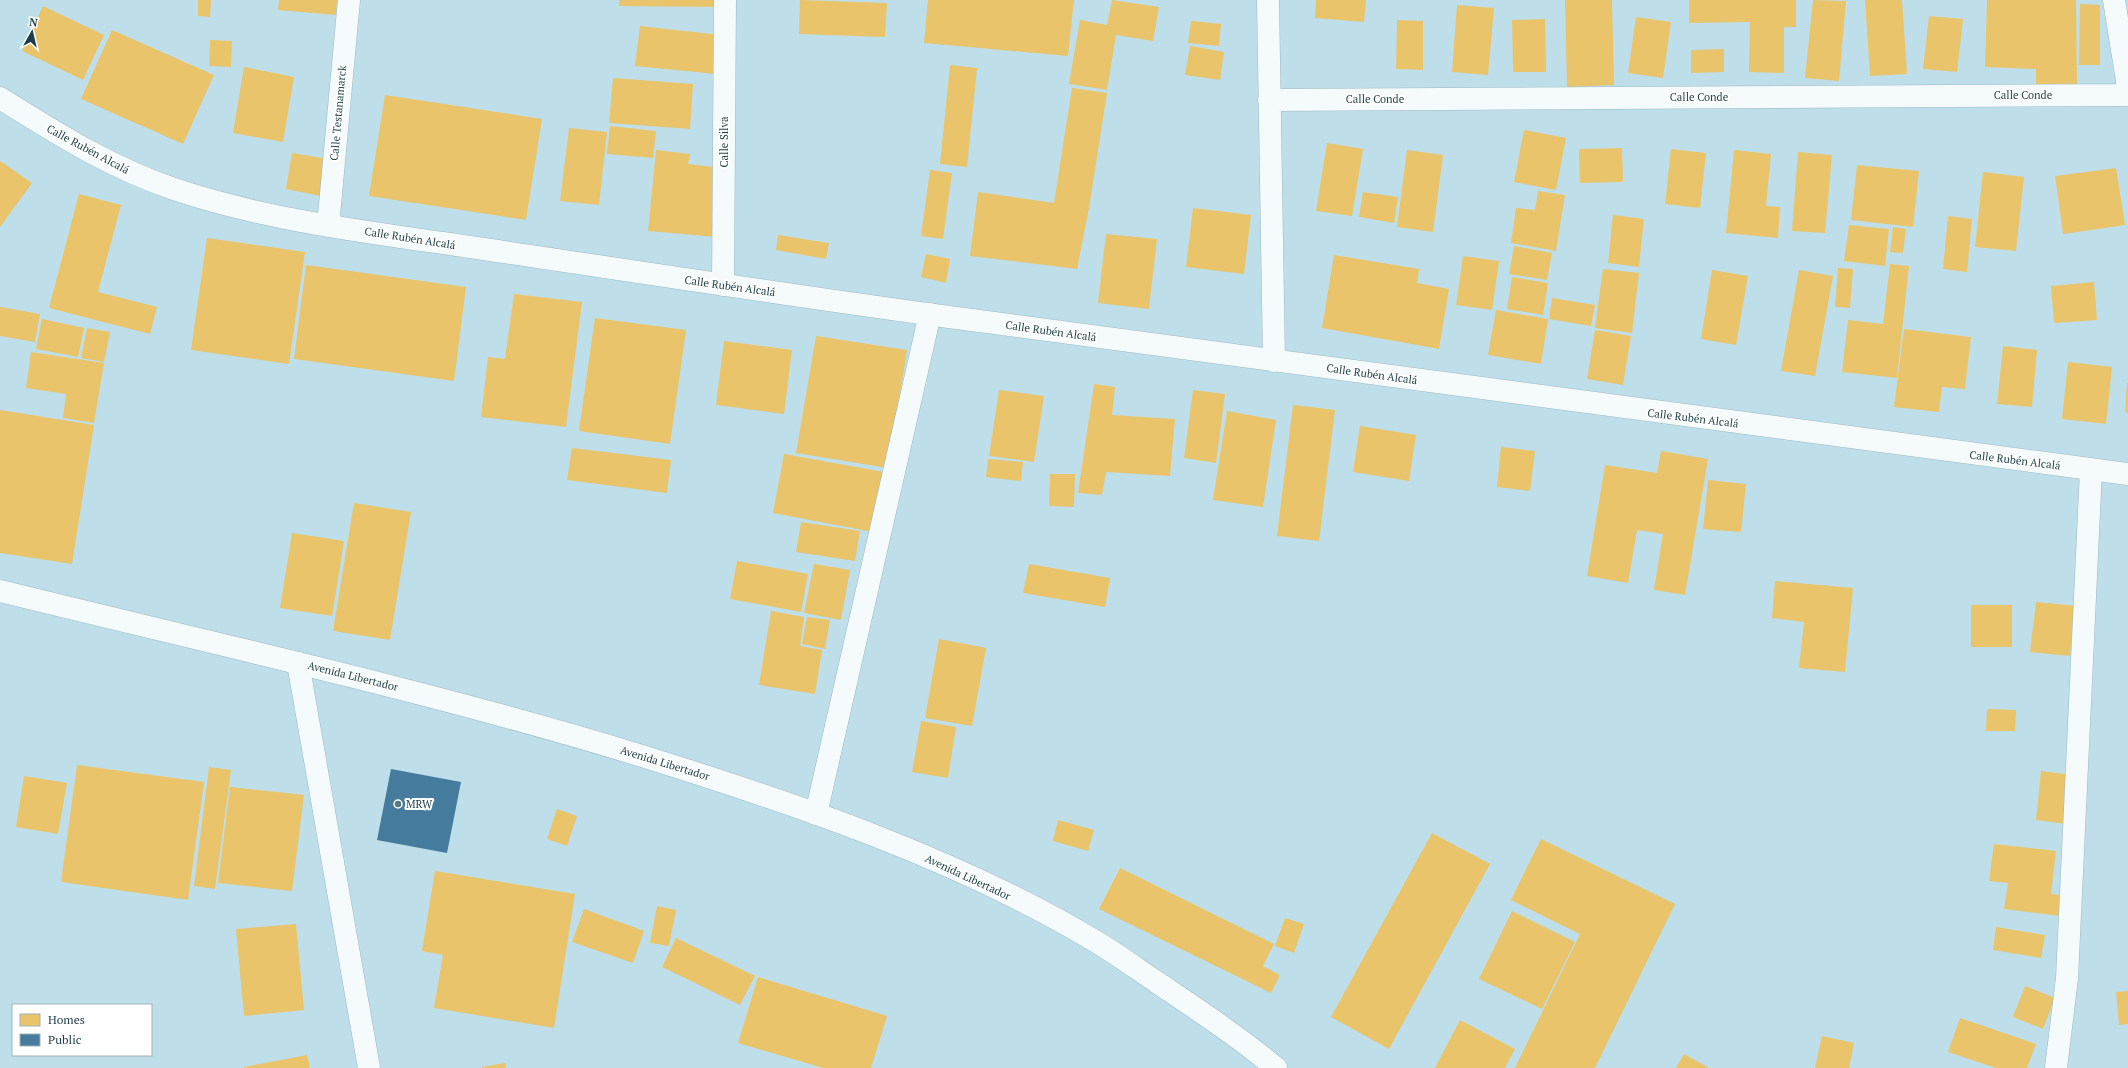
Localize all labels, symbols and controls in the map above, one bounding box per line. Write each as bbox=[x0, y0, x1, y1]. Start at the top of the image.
north arrow bbox=[12, 12, 52, 52]
text: N bbox=[28, 15, 39, 30]
street label: Calle Testanamarck bbox=[327, 64, 349, 161]
street label: Calle Conde bbox=[1994, 88, 2053, 102]
street label: Calle Conde bbox=[1670, 90, 1729, 104]
street label: Calle Conde bbox=[1346, 92, 1405, 106]
street label: Calle Silva bbox=[717, 116, 731, 168]
street label: Calle Rubén Alcalá bbox=[44, 121, 132, 177]
street label: Calle Rubén Alcalá bbox=[364, 224, 457, 252]
street label: Calle Rubén Alcalá bbox=[684, 273, 777, 299]
street label: Calle Rubén Alcalá bbox=[1005, 318, 1098, 344]
street label: Calle Rubén Alcalá bbox=[1326, 361, 1419, 387]
street label: Calle Rubén Alcalá bbox=[1647, 405, 1740, 431]
street label: Calle Rubén Alcalá bbox=[1969, 447, 2062, 473]
street label: Avenida Libertador bbox=[306, 658, 401, 694]
street label: Avenida Libertador bbox=[619, 743, 712, 784]
place label: MRW bbox=[406, 797, 433, 811]
marker: MRW bbox=[393, 799, 403, 809]
street label: Avenida Libertador bbox=[923, 851, 1014, 903]
legend bbox=[12, 1004, 152, 1056]
text: Homes bbox=[48, 1012, 85, 1027]
text: Public bbox=[48, 1032, 82, 1047]

